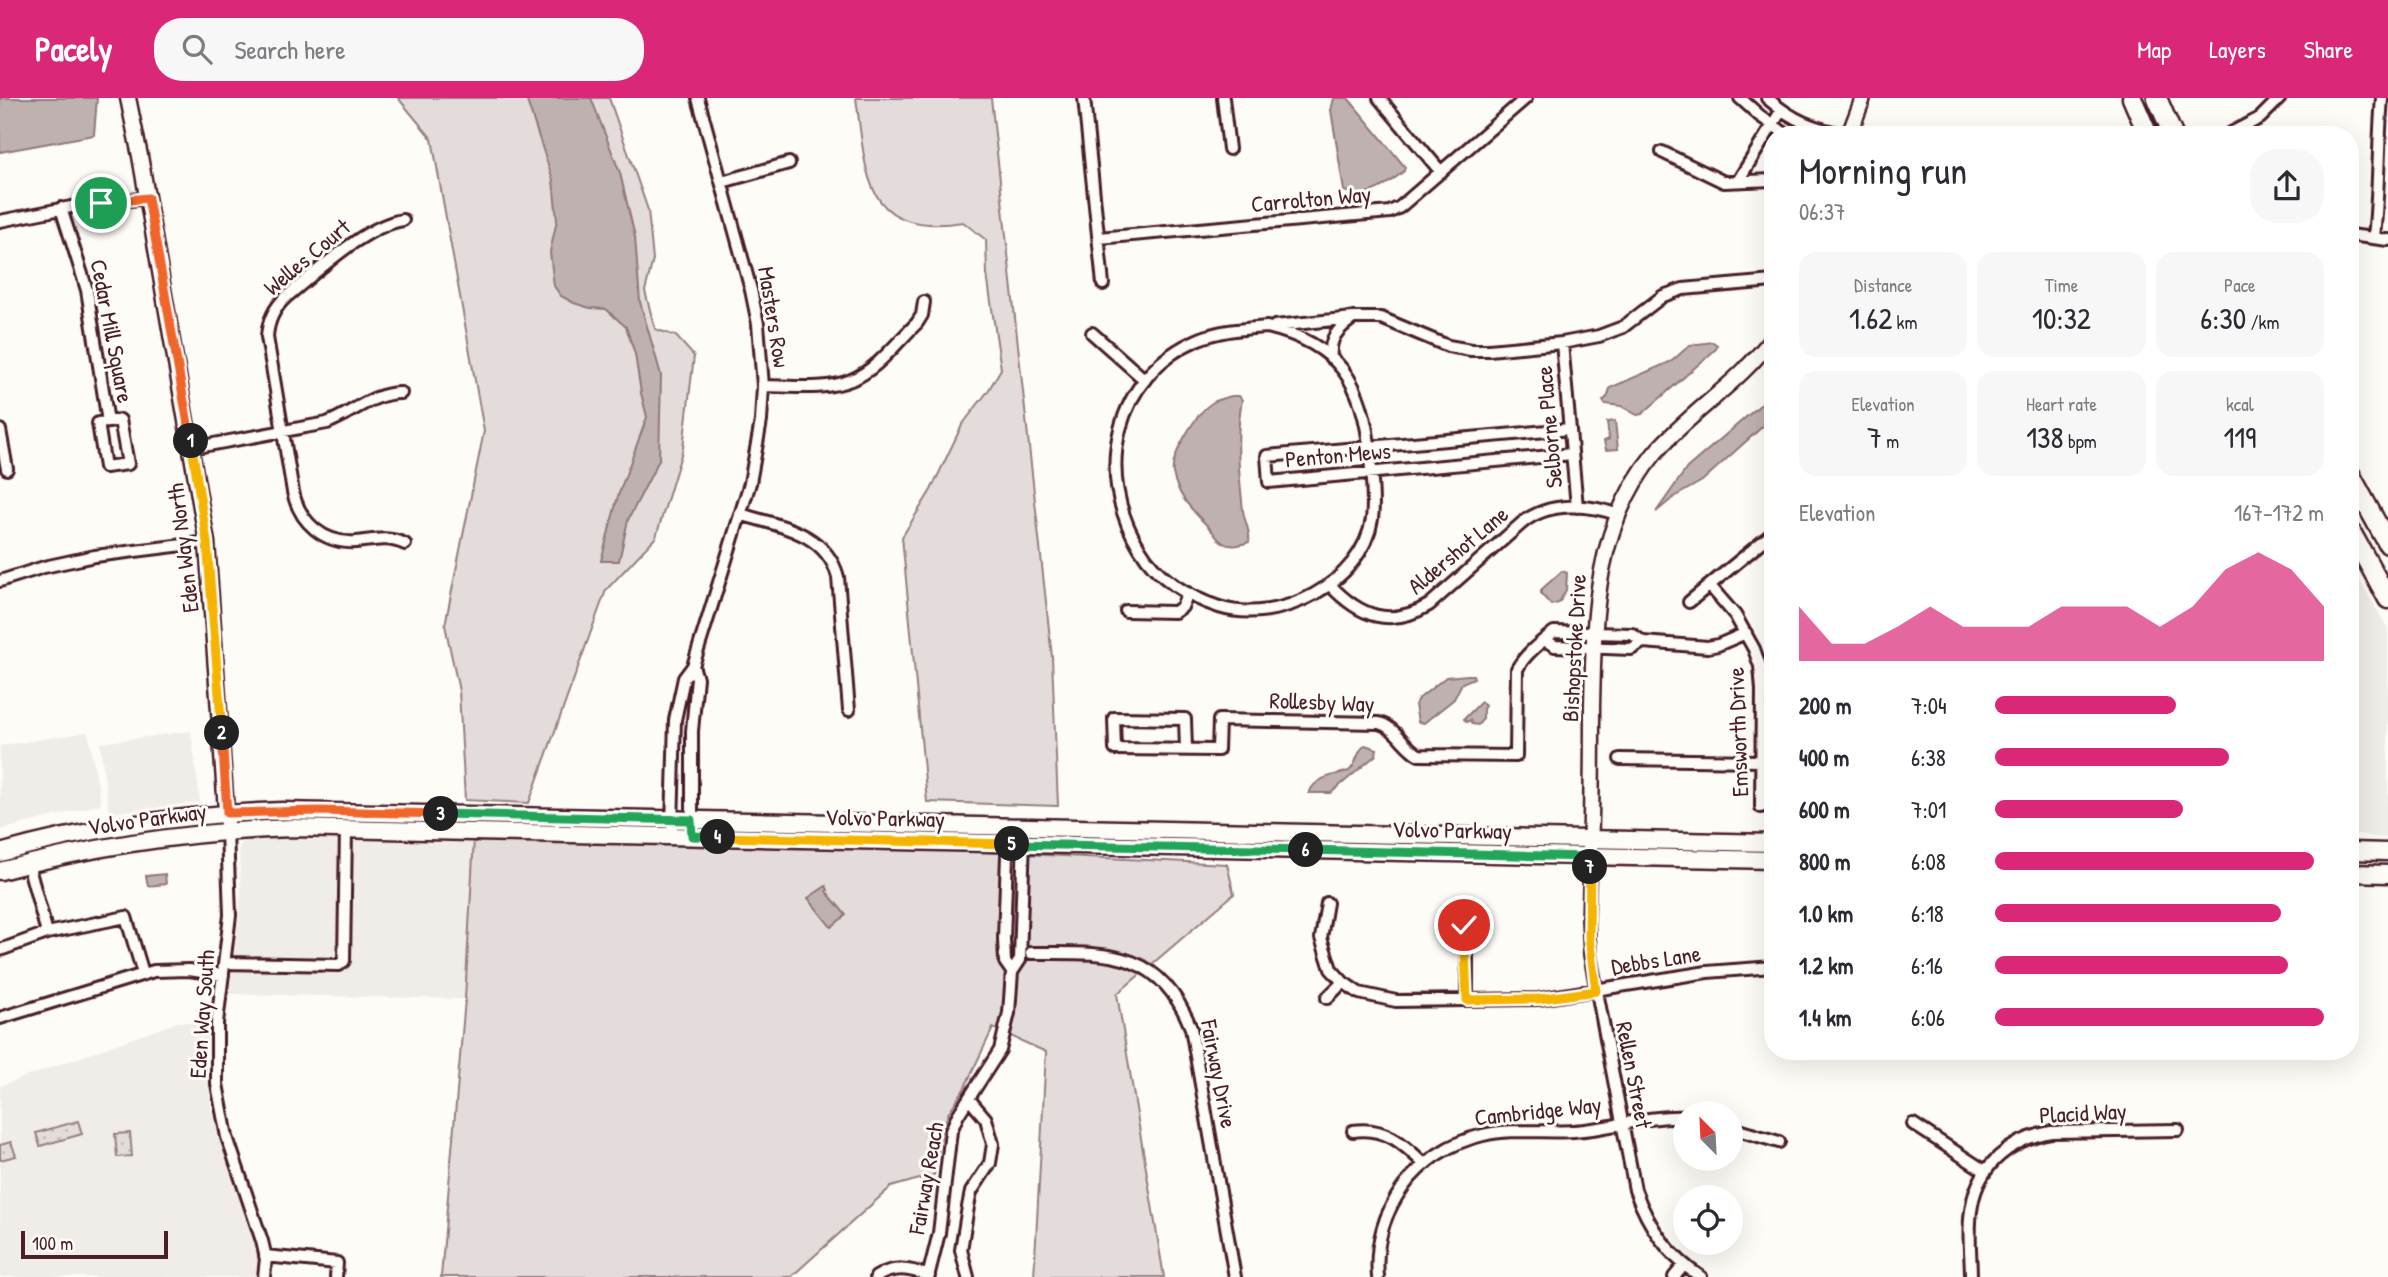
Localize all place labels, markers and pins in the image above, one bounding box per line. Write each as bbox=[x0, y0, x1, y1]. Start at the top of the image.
pin bbox=[71, 173, 131, 233]
pin: 1 bbox=[174, 424, 208, 458]
pin: 2 bbox=[204, 716, 240, 750]
pin: 3 bbox=[424, 796, 458, 832]
pin: 4 bbox=[700, 820, 736, 854]
pin: 5 bbox=[995, 826, 1030, 862]
pin: 6 bbox=[1288, 832, 1324, 868]
pin: 7 bbox=[1572, 850, 1608, 884]
pin bbox=[1434, 895, 1494, 955]

